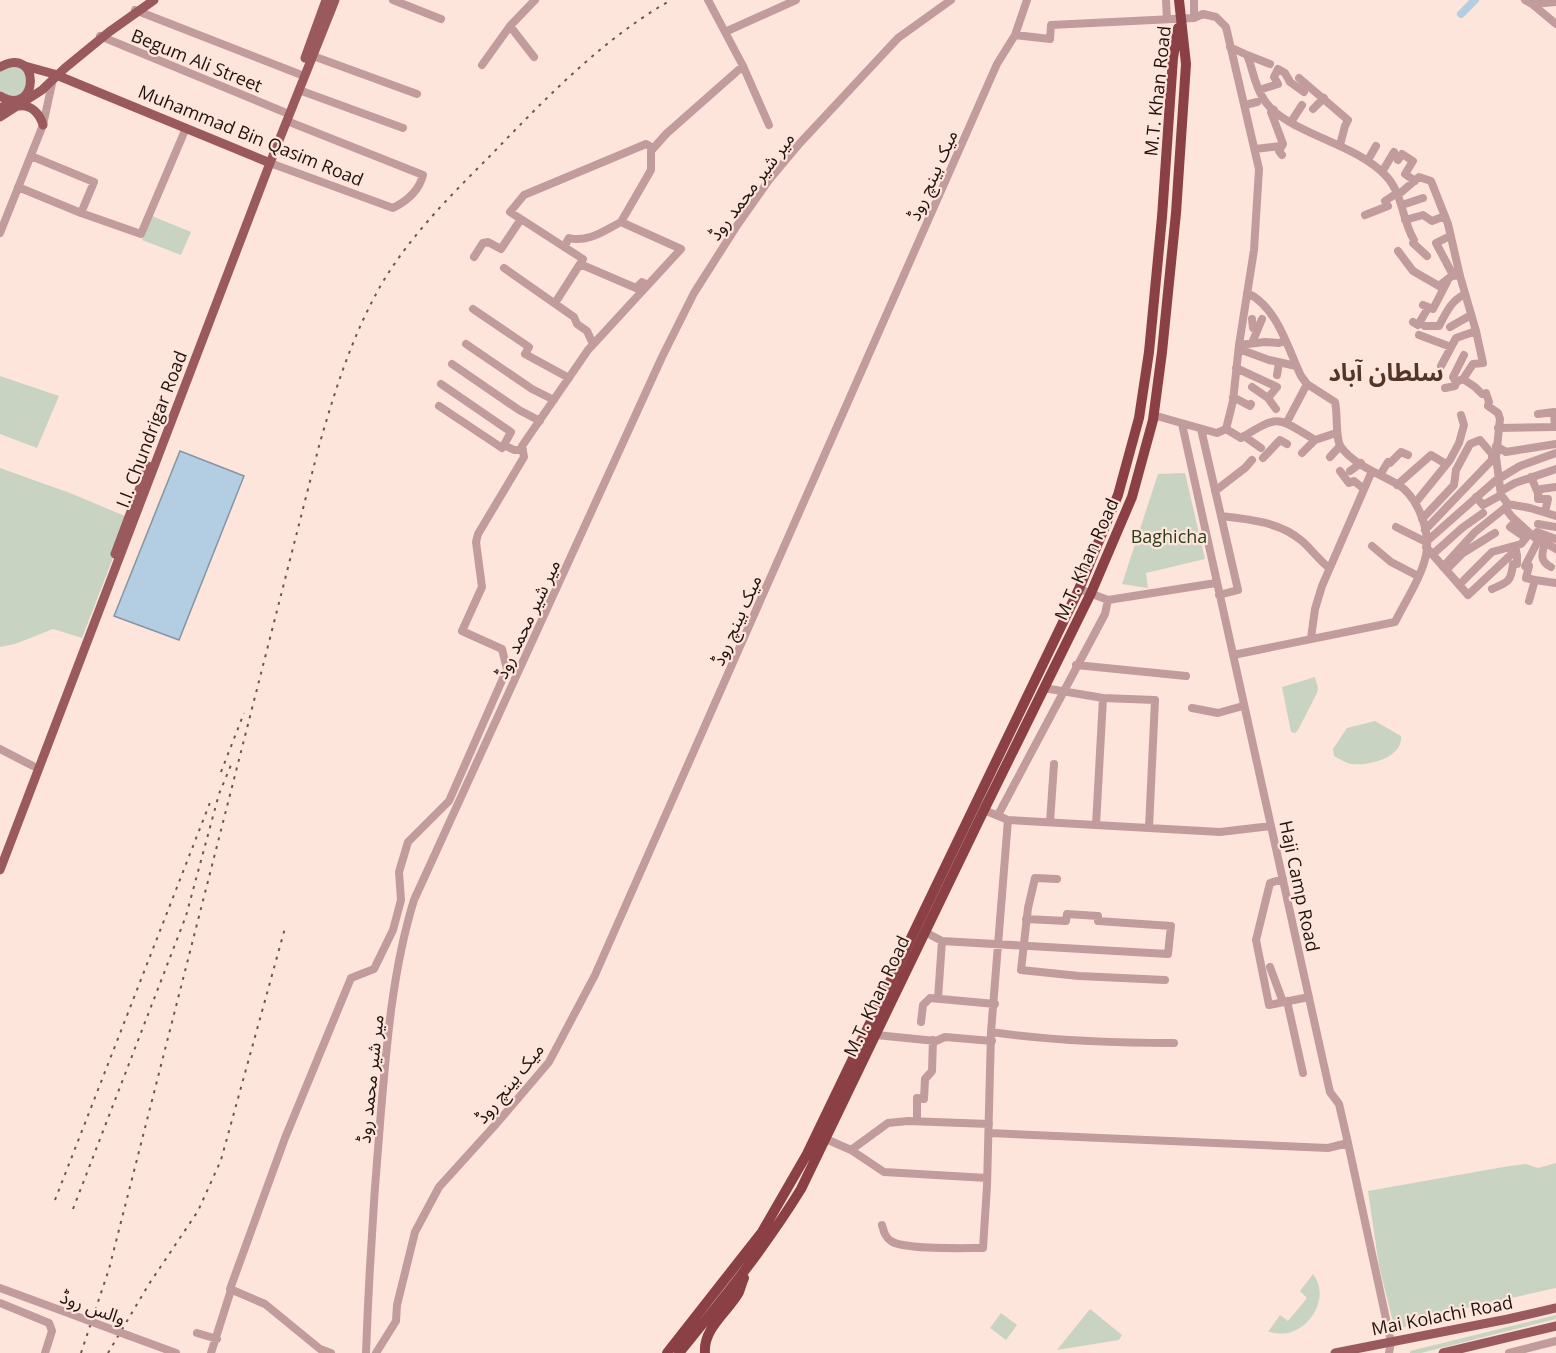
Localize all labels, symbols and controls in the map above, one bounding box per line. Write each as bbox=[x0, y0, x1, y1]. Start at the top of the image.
street label: Begum Ali Street bbox=[128, 23, 266, 97]
street label: M.T. Khan Road bbox=[1138, 25, 1176, 157]
street label: Muhammad Bin Qasim Road bbox=[135, 79, 367, 191]
street label: میک ہینچ روڈ bbox=[901, 126, 965, 225]
street label: میر شیر محمد روڈ bbox=[702, 127, 800, 245]
street label: I.I. Chundrigar Road bbox=[110, 347, 192, 511]
district label: سلطان آباد bbox=[1328, 355, 1444, 388]
street label: M.T. Khan Road bbox=[1048, 494, 1124, 624]
park label: Baghicha bbox=[1131, 524, 1207, 548]
street label: میر شیر محمد روڈ bbox=[489, 555, 565, 683]
street label: میک ہینچ روڈ bbox=[705, 571, 769, 670]
street label: Haji Camp Road bbox=[1274, 818, 1326, 954]
street label: M.T. Khan Road bbox=[837, 932, 915, 1060]
street label: میر شیر محمد روڈ bbox=[351, 1013, 389, 1145]
street label: میک ہینچ روڈ bbox=[469, 1038, 550, 1129]
street label: والس روڈ bbox=[57, 1284, 129, 1330]
street label: Mai Kolachi Road bbox=[1369, 1290, 1515, 1340]

